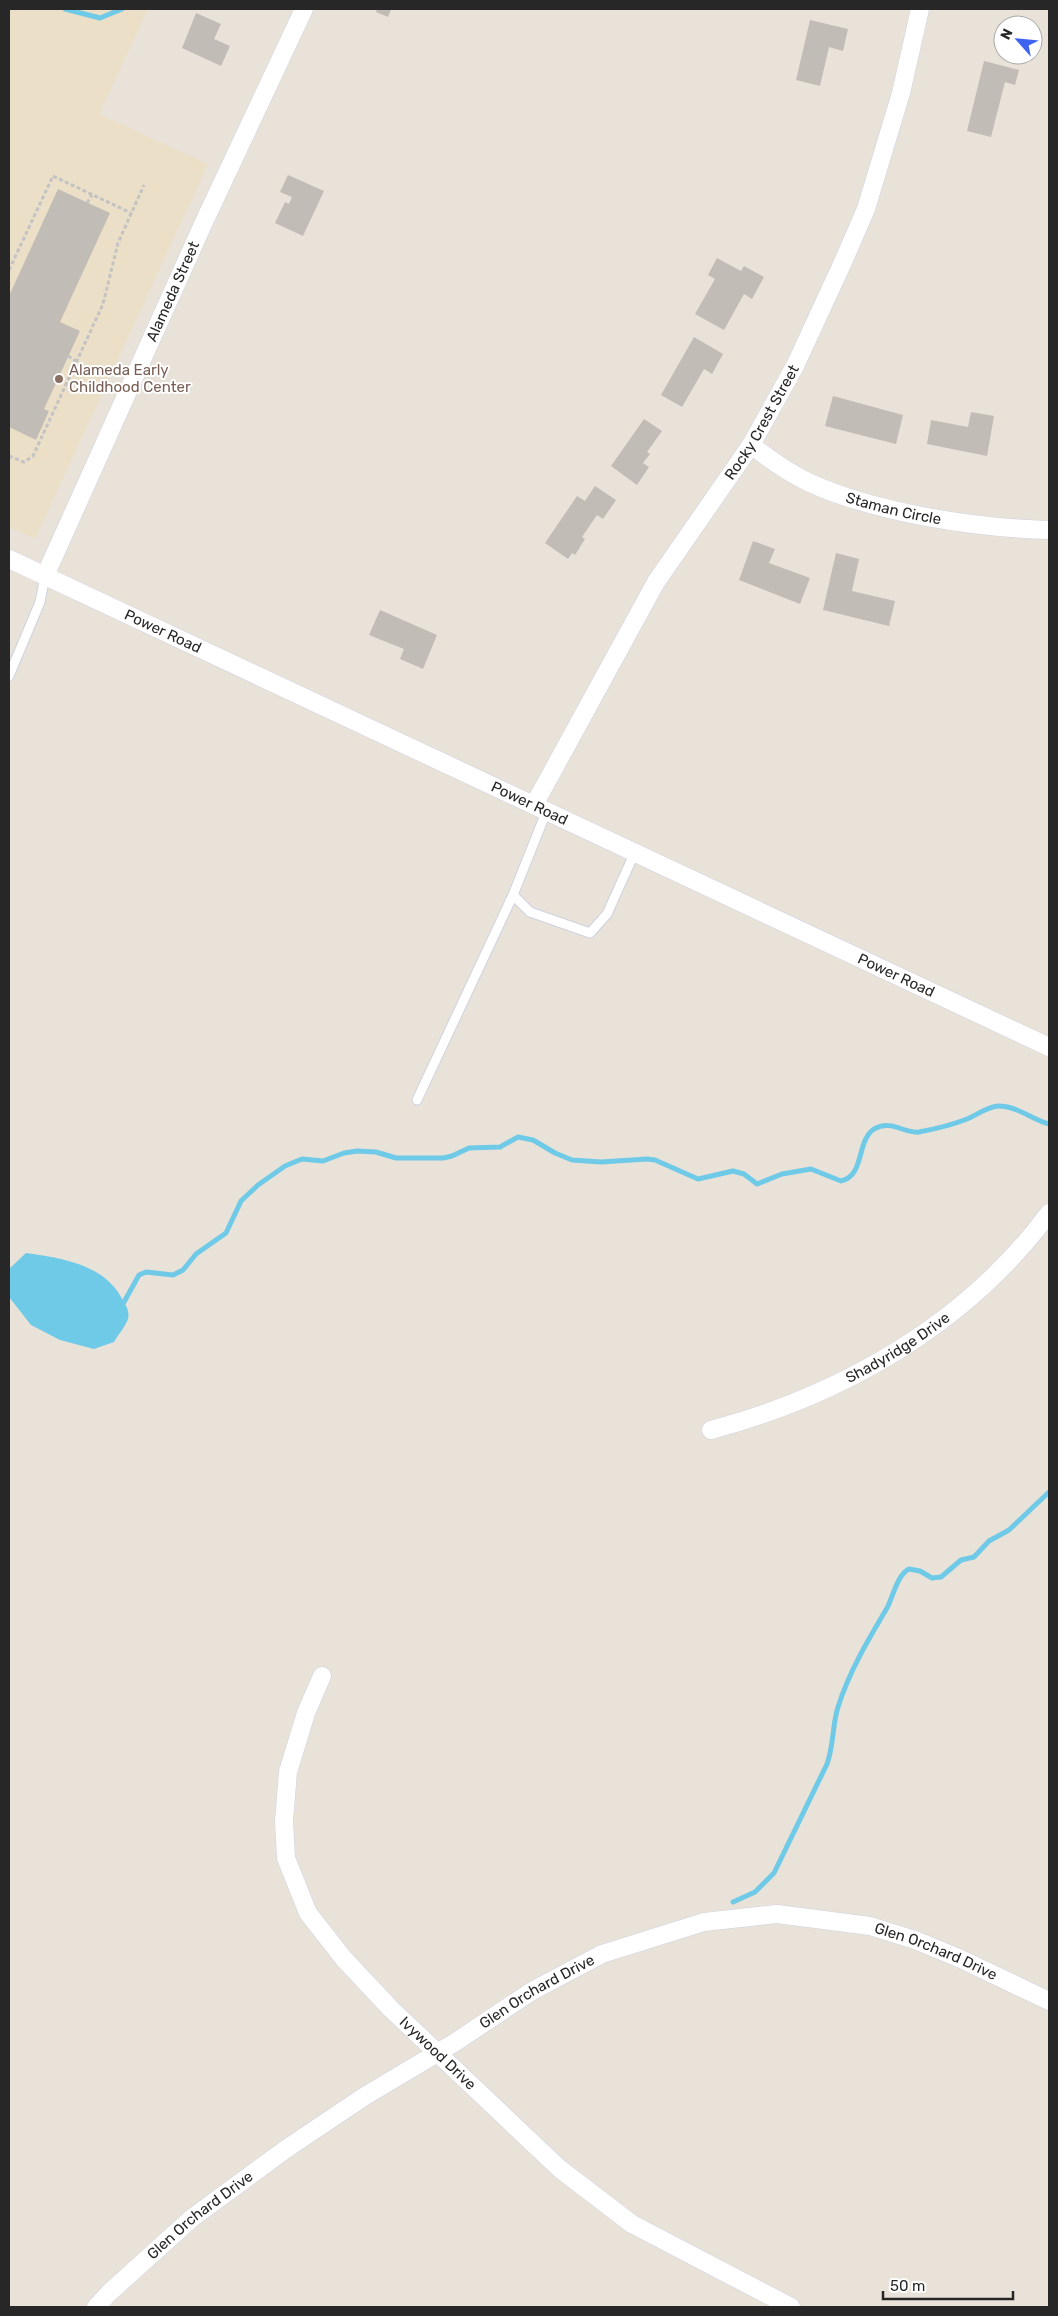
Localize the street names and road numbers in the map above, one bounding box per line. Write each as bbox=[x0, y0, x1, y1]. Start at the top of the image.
street label: Alameda Street bbox=[142, 238, 203, 344]
street label: Rocky Crest Street bbox=[721, 362, 803, 483]
street label: Staman Circle bbox=[843, 488, 943, 528]
street label: Power Road bbox=[122, 605, 204, 657]
street label: Power Road bbox=[488, 778, 571, 829]
street label: Power Road bbox=[855, 950, 937, 1001]
street label: Shadyridge Drive bbox=[843, 1309, 953, 1387]
street label: Glen Orchard Drive bbox=[872, 1919, 1000, 1984]
street label: Glen Orchard Drive bbox=[476, 1951, 598, 2033]
street label: Ivywood Drive bbox=[396, 2013, 480, 2094]
street label: Glen Orchard Drive bbox=[143, 2167, 257, 2263]

